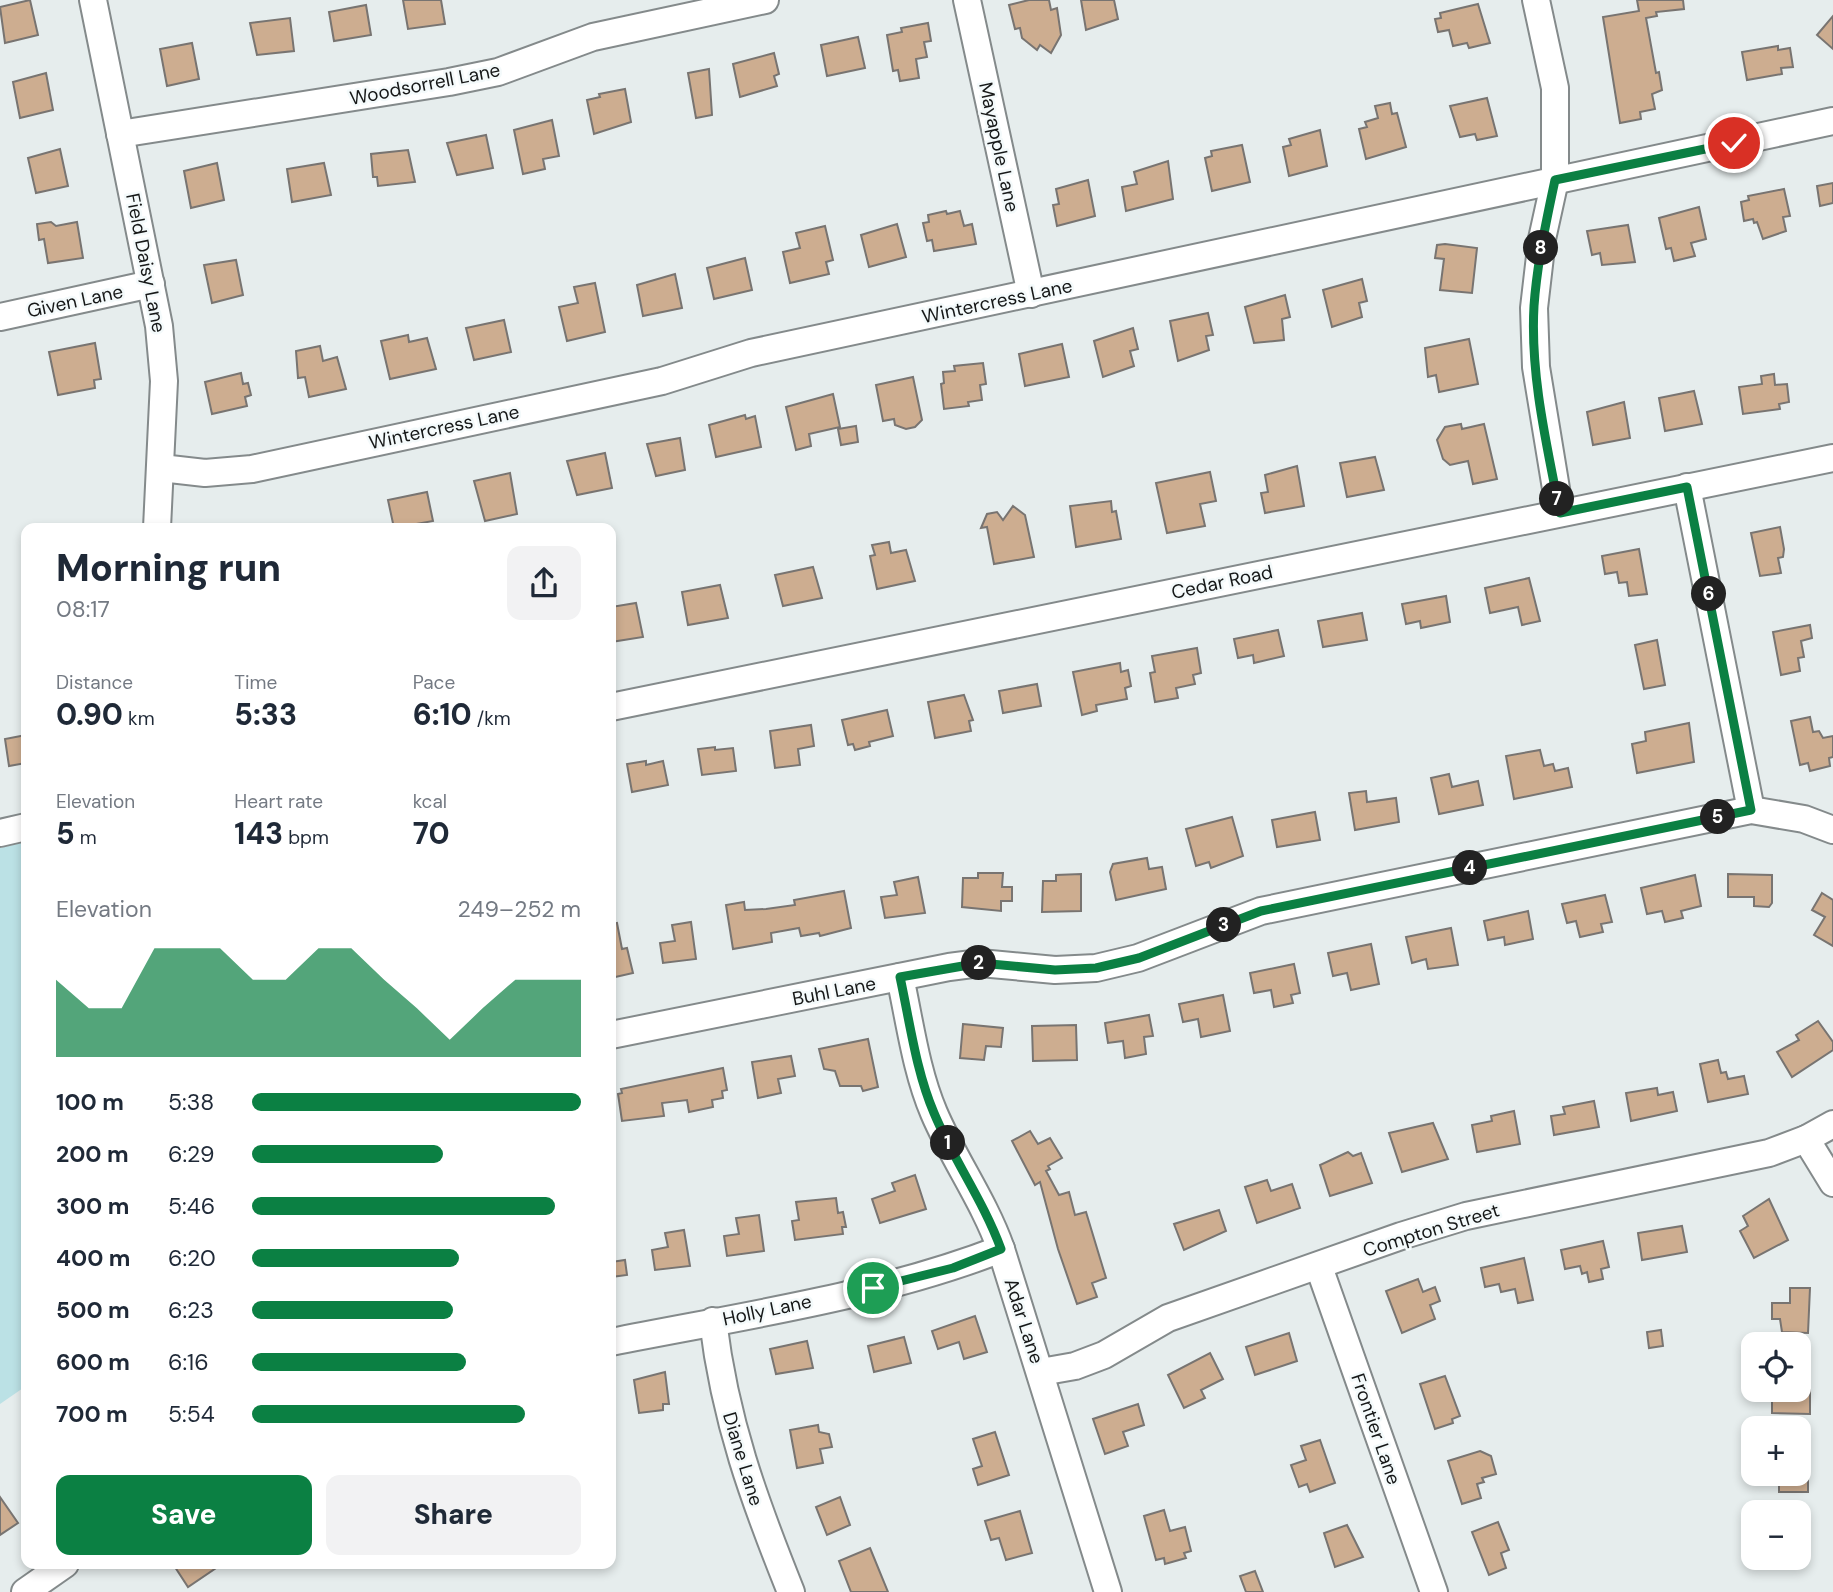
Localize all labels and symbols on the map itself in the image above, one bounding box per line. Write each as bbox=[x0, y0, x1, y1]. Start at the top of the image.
street label: Woodsorrell Lane bbox=[348, 57, 502, 111]
street label: Mayapple Lane bbox=[973, 80, 1025, 214]
pin bbox=[1704, 113, 1764, 173]
street label: Field Daisy Lane bbox=[120, 191, 172, 335]
pin: 8 bbox=[1524, 230, 1558, 266]
street label: Wintercress Lane bbox=[920, 273, 1074, 329]
street label: Given Lane bbox=[25, 279, 125, 323]
street label: Wintercress Lane bbox=[367, 399, 521, 455]
pin: 7 bbox=[1540, 482, 1574, 516]
street label: Cedar Road bbox=[1169, 559, 1275, 605]
pin: 6 bbox=[1692, 576, 1726, 612]
pin: 5 bbox=[1700, 800, 1736, 834]
pin: 4 bbox=[1452, 850, 1488, 886]
pin: 3 bbox=[1206, 908, 1242, 942]
pin: 2 bbox=[962, 946, 996, 981]
street label: Buhl Lane bbox=[790, 971, 878, 1011]
pin: 1 bbox=[930, 1126, 965, 1160]
street label: Compton Street bbox=[1360, 1197, 1502, 1263]
pin bbox=[843, 1258, 903, 1318]
street label: Adar Lane bbox=[998, 1275, 1050, 1367]
street label: Holly Lane bbox=[720, 1288, 814, 1332]
street label: Frontier Lane bbox=[1345, 1370, 1407, 1488]
street label: Diane Lane bbox=[717, 1409, 769, 1509]

